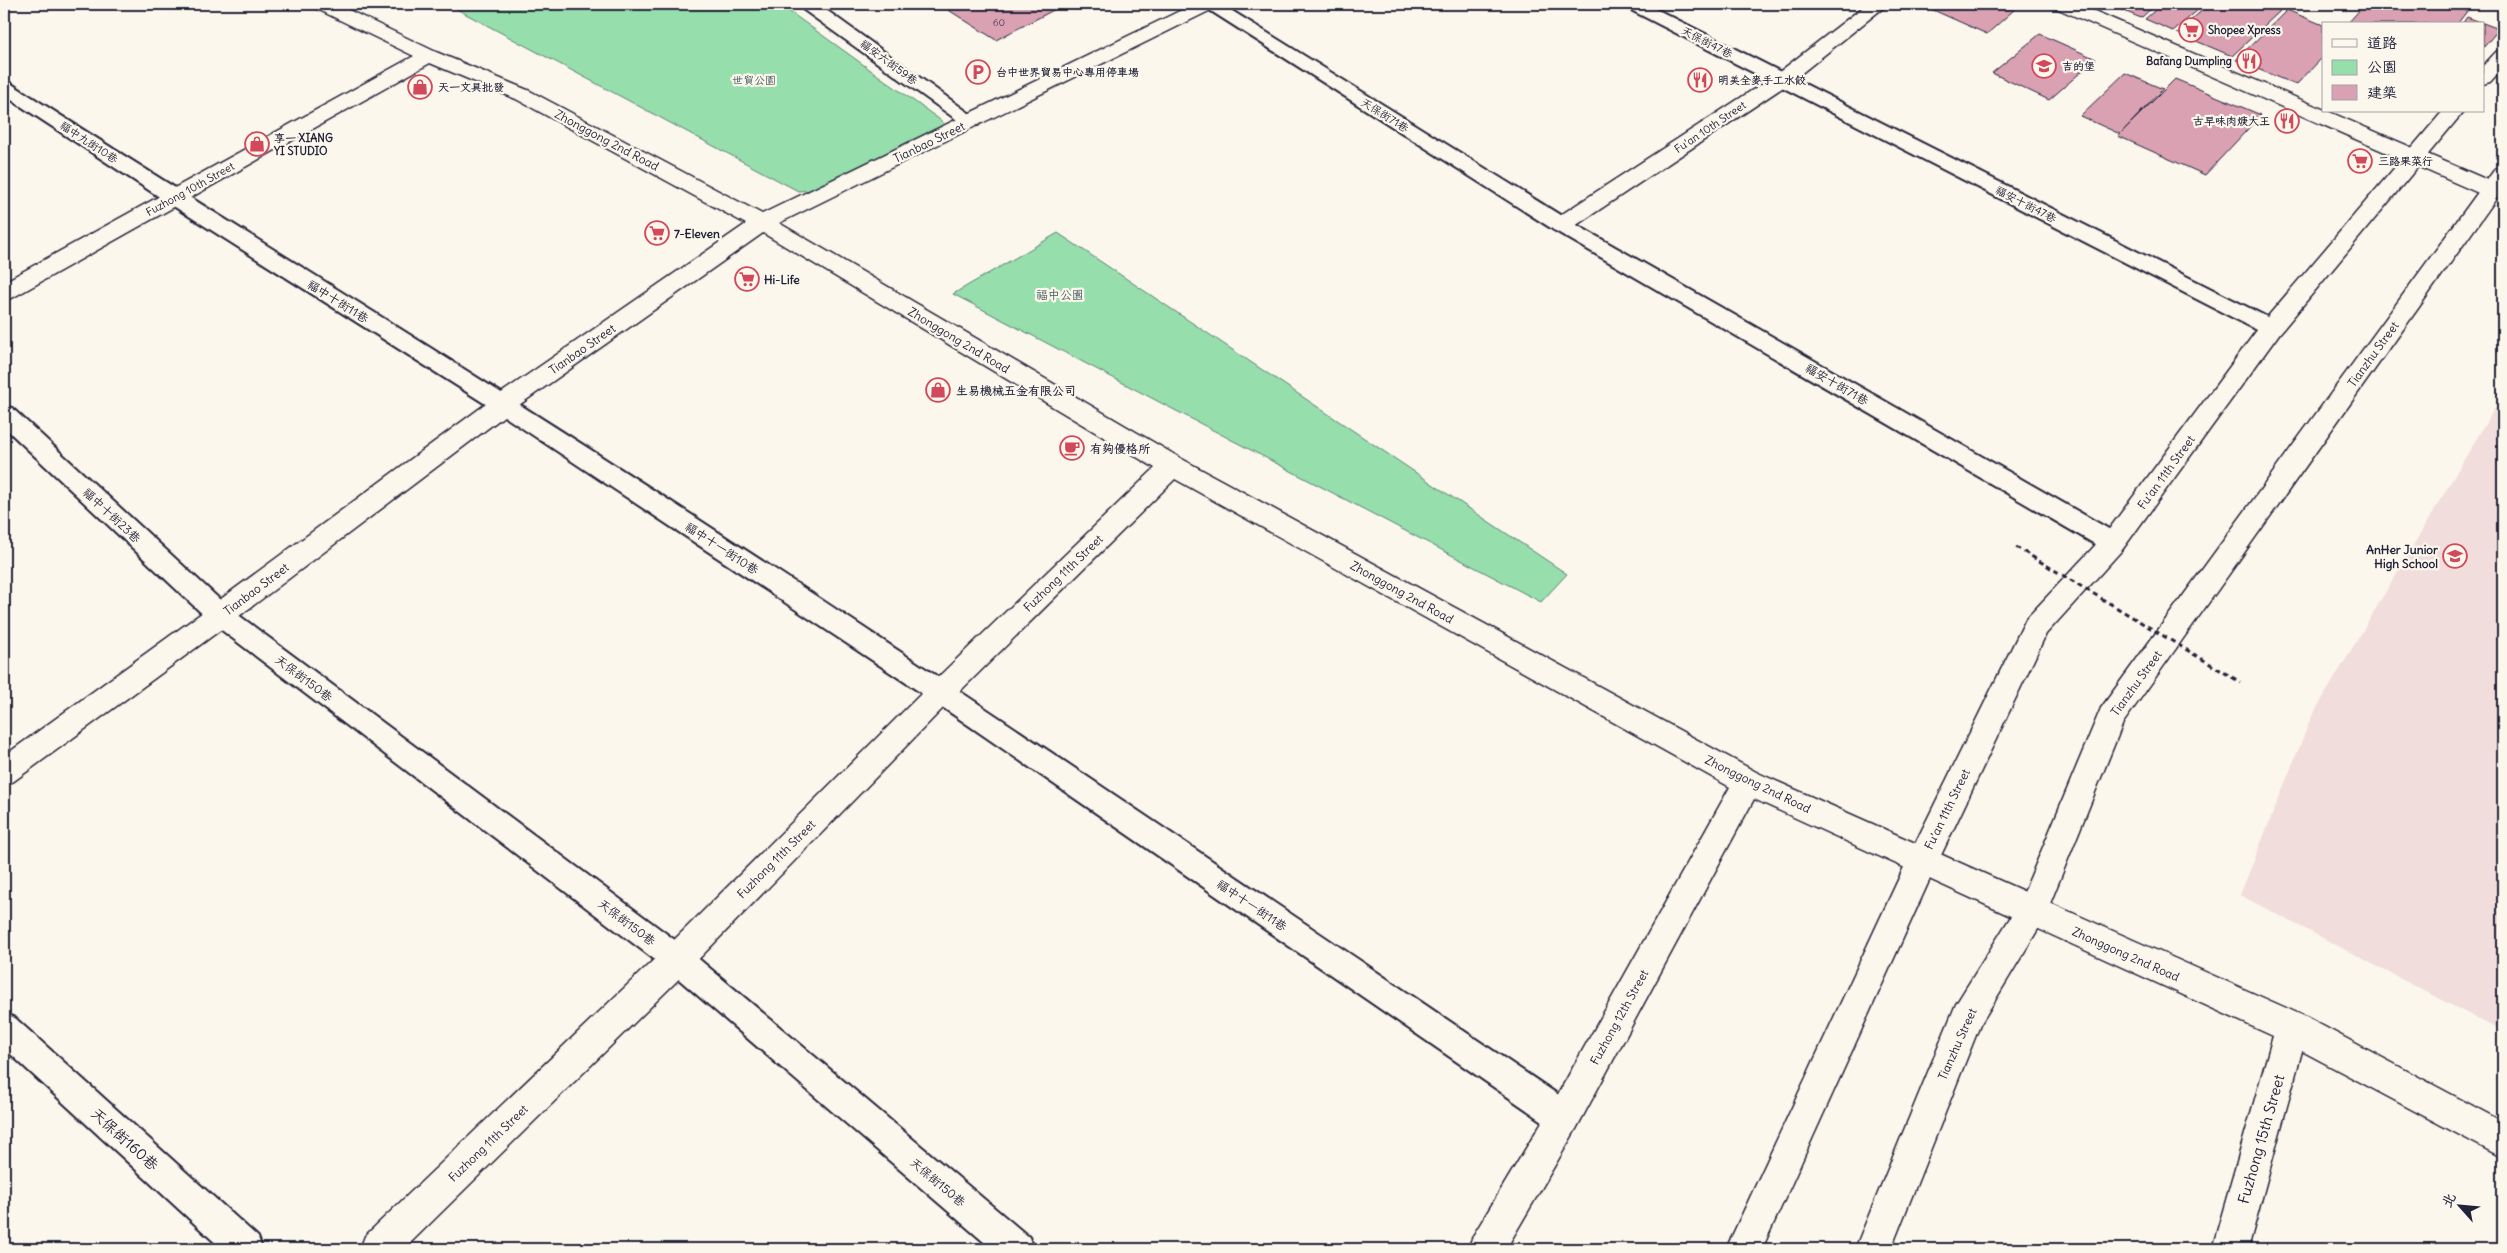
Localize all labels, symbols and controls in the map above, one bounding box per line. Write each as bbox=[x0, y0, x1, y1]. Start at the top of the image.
house number: 60 bbox=[993, 16, 1005, 29]
supermarket icon: Shopee Xpress bbox=[2178, 17, 2204, 43]
legend bbox=[2322, 22, 2484, 112]
street label: 天保街47巷 bbox=[1679, 23, 1735, 61]
place label: Shopee Xpress bbox=[2208, 23, 2281, 38]
text: 道路 bbox=[2367, 33, 2397, 52]
street label: 福安六街59巷 bbox=[858, 36, 920, 88]
restaurant icon: Bafang Dumpling bbox=[2236, 48, 2262, 74]
school or university icon: 吉的堡 bbox=[2031, 53, 2057, 79]
place label: Bafang Dumpling bbox=[2146, 54, 2232, 69]
text: 公園 bbox=[2367, 57, 2397, 76]
parking icon: 台中世界貿易中心專用停車場 bbox=[965, 59, 991, 85]
place label: 吉的堡 bbox=[2062, 59, 2095, 73]
place label: 台中世界貿易中心專用停車場 bbox=[996, 65, 1139, 79]
restaurant icon: 明美全麥手工水餃 bbox=[1687, 67, 1713, 93]
park label: 世貿公園 bbox=[732, 73, 776, 87]
place label: 明美全麥手工水餃 bbox=[1718, 73, 1806, 87]
shop icon: 天一文具批發 bbox=[407, 74, 433, 100]
place label: 天一文具批發 bbox=[438, 80, 504, 94]
text: 建築 bbox=[2367, 83, 2397, 102]
street label: 天保街71巷 bbox=[1358, 95, 1412, 135]
street label: Fu’an 10th Street bbox=[1672, 98, 1749, 156]
street label: Zhonggong 2nd Road bbox=[552, 106, 662, 174]
restaurant icon: 古早味肉焿大王 bbox=[2274, 108, 2300, 134]
place label: 古早味肉焿大王 bbox=[2193, 114, 2270, 128]
street label: 福中九街10巷 bbox=[57, 118, 121, 166]
street label: Tianbao Street bbox=[891, 118, 967, 166]
shop icon: 享一 XIANG YI STUDIO bbox=[244, 131, 270, 157]
place label: 享一 XIANG YI STUDIO bbox=[273, 131, 333, 158]
supermarket icon: 三路果菜行 bbox=[2347, 148, 2373, 174]
place label: 三路果菜行 bbox=[2378, 154, 2433, 168]
street label: Fuzhong 10th Street bbox=[143, 159, 237, 219]
street label: 福安十街47巷 bbox=[1993, 183, 2059, 225]
supermarket icon: 7-Eleven bbox=[644, 220, 670, 246]
place label: 7-Eleven bbox=[674, 226, 720, 241]
supermarket icon: Hi-Life bbox=[734, 266, 760, 292]
place label: Hi-Life bbox=[764, 272, 800, 287]
street label: 福中十街11巷 bbox=[305, 276, 371, 326]
park label: 福中公園 bbox=[1036, 287, 1084, 302]
street label: Zhonggong 2nd Road bbox=[906, 304, 1012, 376]
street label: Tianzhu Street bbox=[2344, 318, 2402, 390]
street label: Tianbao Street bbox=[546, 321, 618, 377]
street label: 福安十街71巷 bbox=[1803, 360, 1871, 408]
shop icon: 生易機械五金有限公司 bbox=[925, 377, 951, 403]
place label: 生易機械五金有限公司 bbox=[956, 383, 1076, 398]
street label: Fu’an 11th Street bbox=[2134, 432, 2198, 512]
cafe icon: 有夠優格所 bbox=[1059, 435, 1085, 461]
place label: 有夠優格所 bbox=[1090, 441, 1151, 456]
street label: 福中十街23巷 bbox=[80, 484, 144, 546]
street label: 福中十一街10巷 bbox=[682, 519, 762, 577]
street label: Fuzhong 11th Street bbox=[1020, 531, 1106, 615]
place label: AnHer Junior High School bbox=[2366, 542, 2438, 572]
school or university icon: AnHer Junior High School bbox=[2442, 543, 2468, 569]
street label: Zhonggong 2nd Road bbox=[1348, 557, 1456, 627]
street label: Tianbao Street bbox=[220, 560, 292, 618]
street label: Tianzhu Street bbox=[2107, 647, 2165, 719]
street label: 天保街150巷 bbox=[273, 652, 335, 704]
street label: Zhonggong 2nd Road bbox=[1703, 752, 1813, 816]
street label: Fu’an 11th Street bbox=[1921, 766, 1973, 852]
street label: Fuzhong 11th Street bbox=[734, 817, 818, 901]
street label: 福中十一街11巷 bbox=[1214, 876, 1290, 934]
street label: 天保街150巷 bbox=[596, 896, 658, 948]
street label: Zhonggong 2nd Road bbox=[2070, 924, 2182, 984]
street label: Fuzhong 12th Street bbox=[1587, 967, 1651, 1067]
street label: Tianzhu Street bbox=[1934, 1006, 1980, 1082]
street label: Fuzhong 15th Street bbox=[2233, 1072, 2289, 1206]
street label: Fuzhong 11th Street bbox=[445, 1101, 531, 1185]
street label: 天保街160巷 bbox=[87, 1104, 163, 1174]
street label: 天保街150巷 bbox=[907, 1155, 969, 1209]
north arrow bbox=[2434, 1180, 2484, 1230]
text: 北 bbox=[2437, 1190, 2460, 1210]

